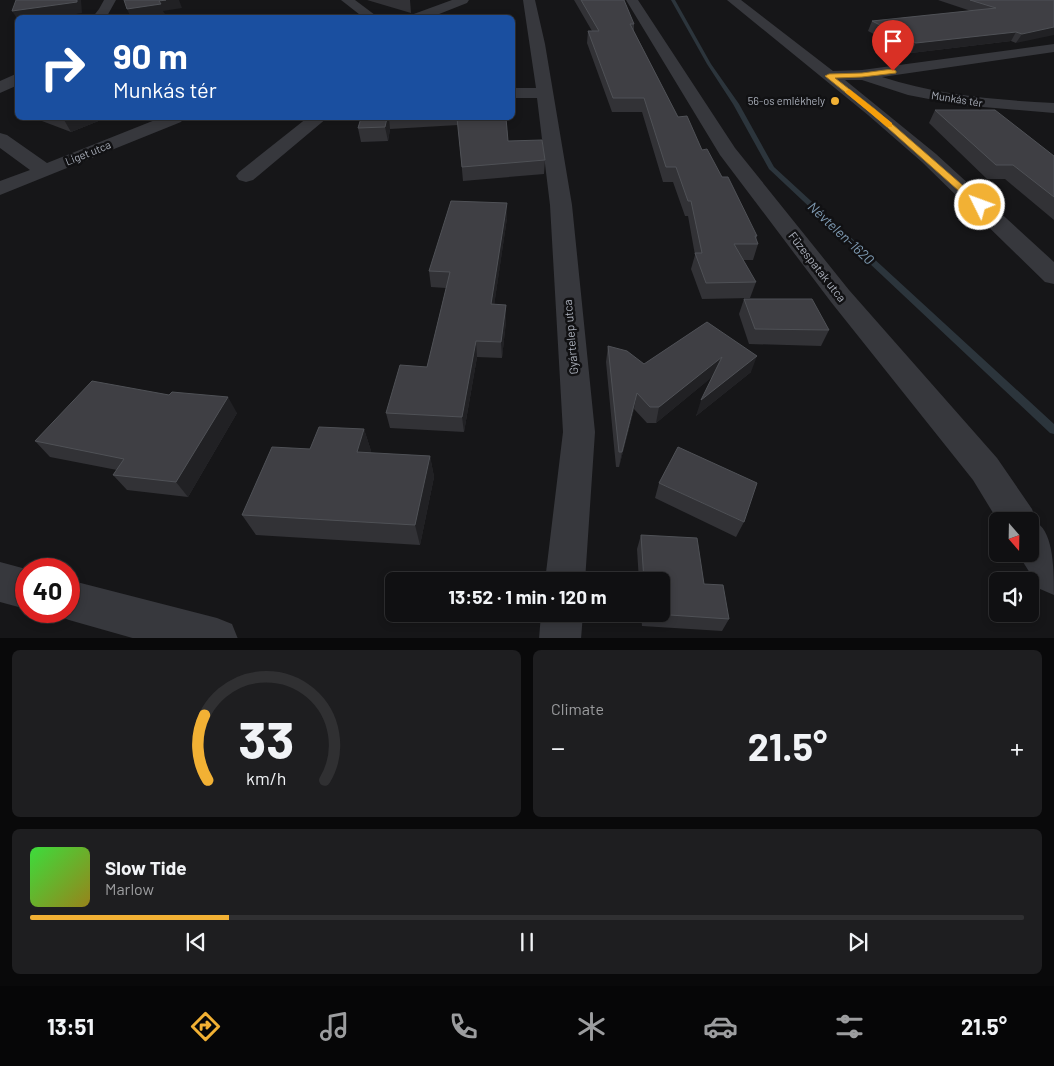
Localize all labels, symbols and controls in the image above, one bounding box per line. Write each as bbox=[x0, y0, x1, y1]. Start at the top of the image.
pin bbox=[872, 20, 914, 71]
icon: arrive bbox=[879, 27, 907, 55]
text: 90 m bbox=[113, 34, 188, 76]
icon: right bbox=[30, 35, 95, 100]
text: Munkás tér bbox=[113, 76, 217, 102]
street label: Munkás tér bbox=[930, 88, 984, 109]
place label: 56-os emlékhely bbox=[748, 94, 825, 107]
marker: 56-os emlékhely bbox=[829, 95, 841, 107]
street label: Liget utca bbox=[63, 138, 113, 168]
position arrow bbox=[953, 178, 1005, 230]
water label: Névtelen-1620 bbox=[805, 198, 878, 268]
street label: Füzespatak utca bbox=[786, 229, 850, 304]
street label: Gyártelep utca bbox=[560, 299, 580, 375]
north arrow bbox=[989, 512, 1039, 562]
map controls bbox=[989, 512, 1039, 622]
speed limit sign: 40 bbox=[15, 558, 80, 623]
button: sound bbox=[989, 572, 1039, 622]
text: 13:52 · 1 min · 120 m bbox=[448, 585, 607, 608]
text: Climate bbox=[551, 699, 604, 718]
text: 33 bbox=[238, 707, 295, 769]
text: 21.5° bbox=[748, 723, 827, 769]
text: − bbox=[551, 730, 565, 764]
text: + bbox=[1010, 730, 1024, 764]
text: km/h bbox=[246, 767, 287, 789]
text: Slow Tide bbox=[105, 856, 187, 879]
text: Marlow bbox=[105, 879, 154, 898]
icon: previous bbox=[182, 928, 210, 956]
icon: pause bbox=[513, 928, 541, 956]
icon: next bbox=[844, 928, 872, 956]
icon: directions bbox=[188, 1009, 223, 1044]
icon: music bbox=[317, 1009, 352, 1044]
icon: phone bbox=[446, 1009, 481, 1044]
icon: climate bbox=[574, 1009, 609, 1044]
icon: car bbox=[703, 1009, 738, 1044]
icon: filters bbox=[832, 1009, 867, 1044]
text: 13:51 bbox=[47, 1013, 94, 1039]
text: 21.5° bbox=[961, 1013, 1007, 1039]

